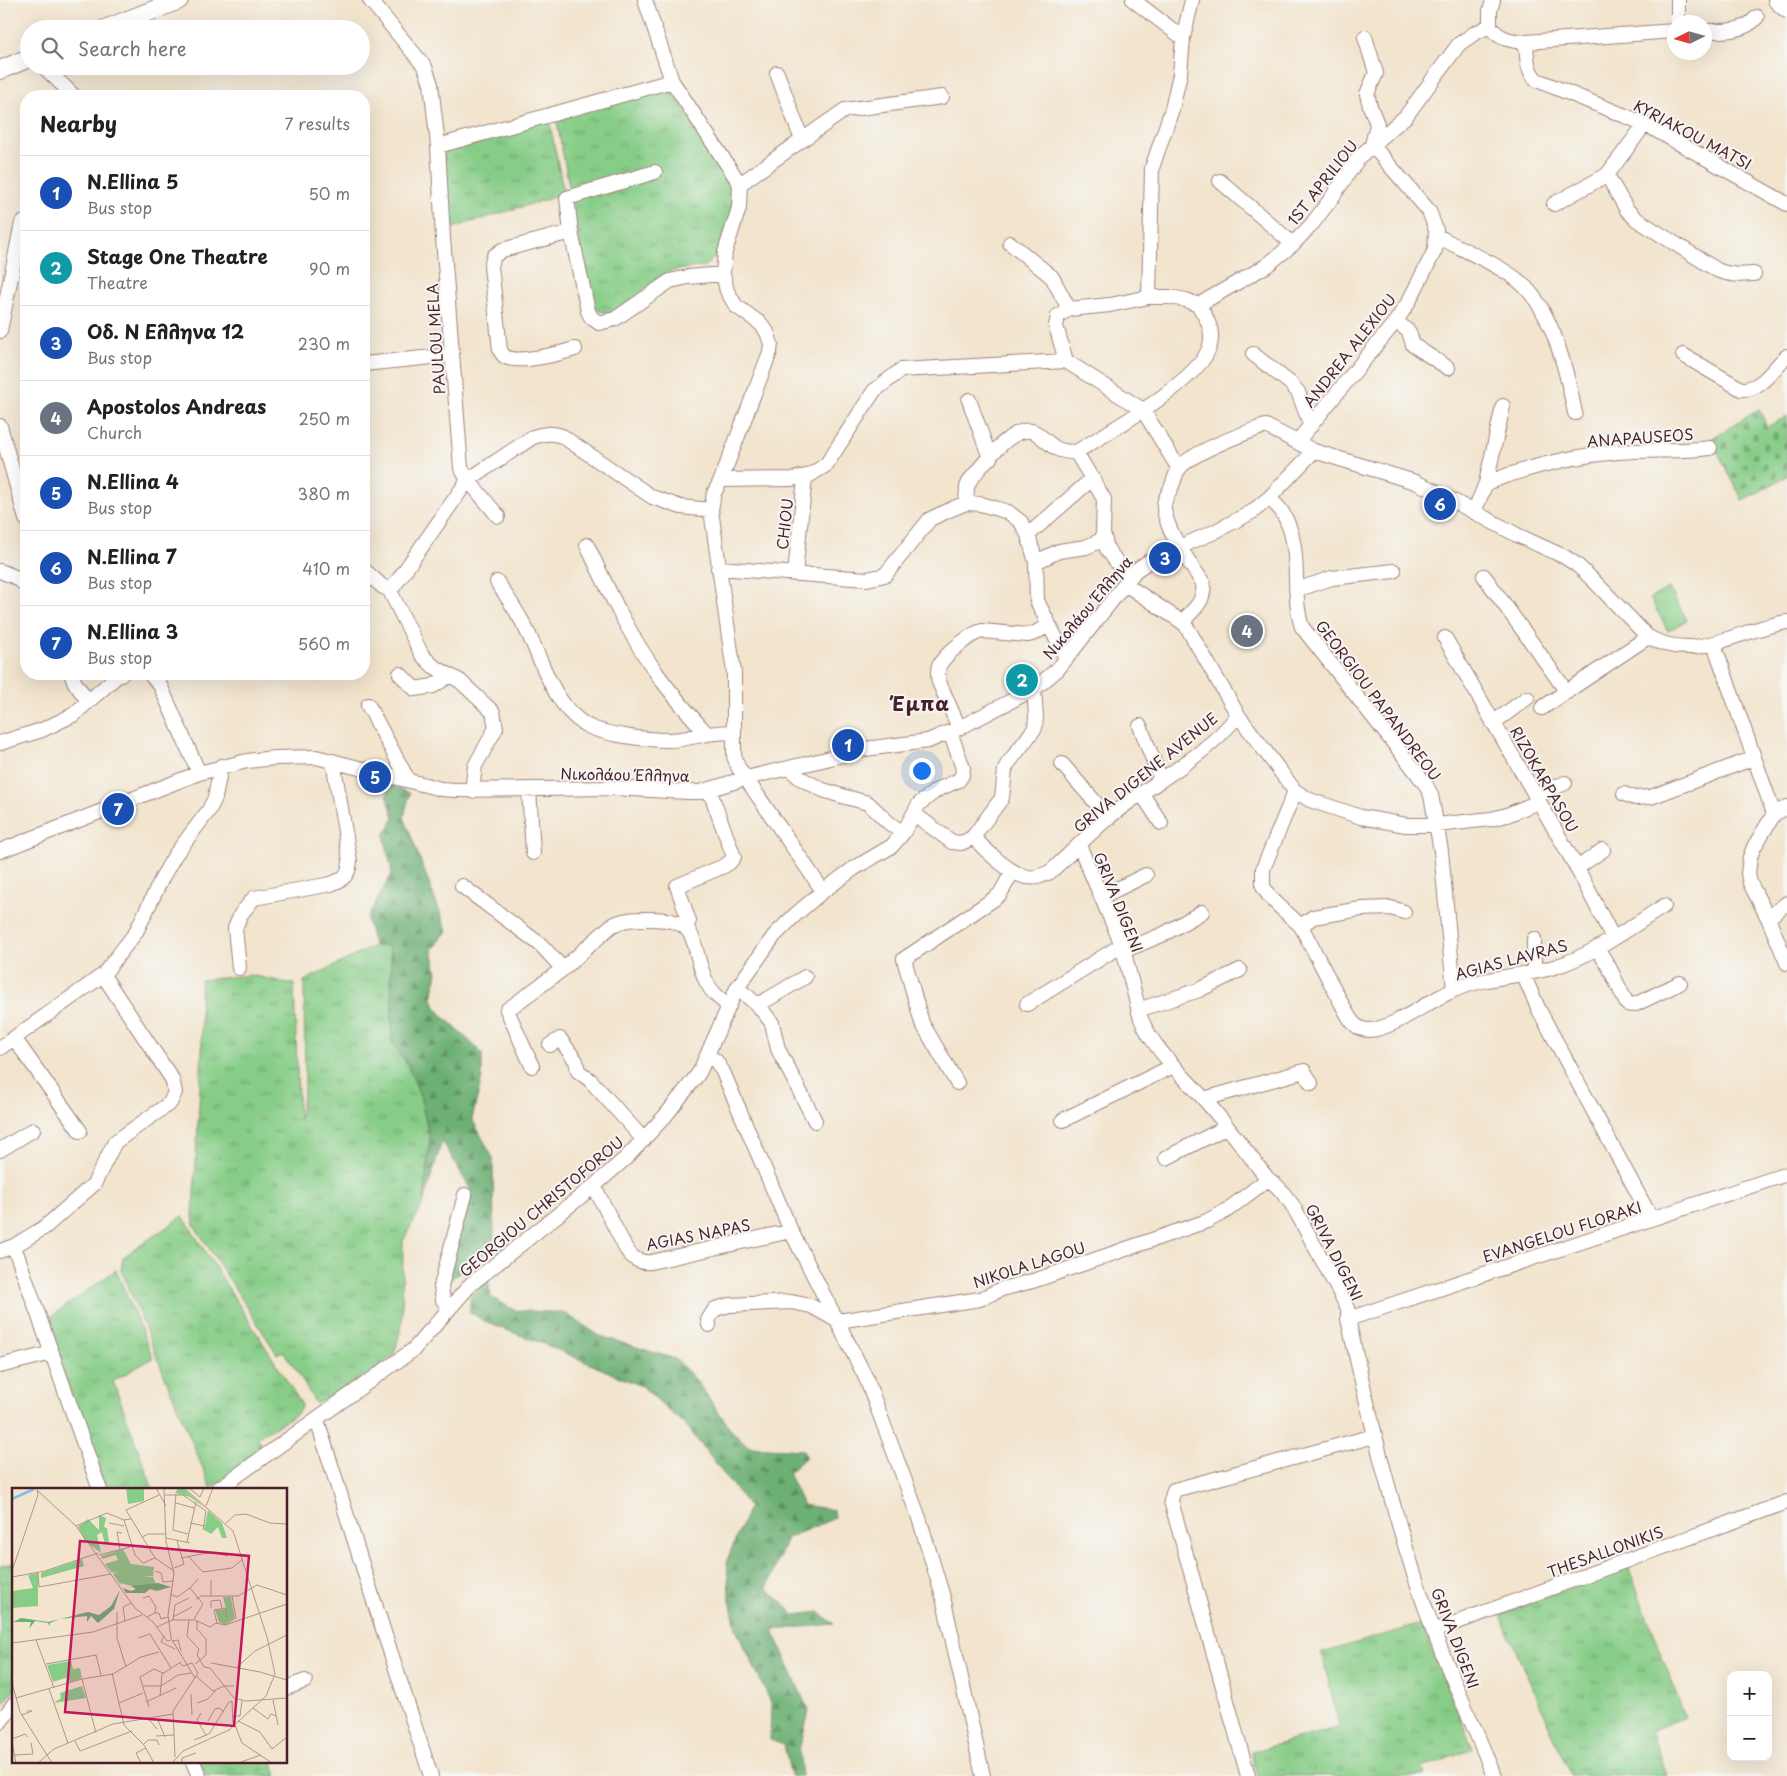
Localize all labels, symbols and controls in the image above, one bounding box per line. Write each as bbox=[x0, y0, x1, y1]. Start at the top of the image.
north arrow bbox=[1667, 15, 1712, 60]
search box bbox=[20, 20, 370, 75]
icon: search bbox=[38, 34, 66, 62]
text: Search here bbox=[78, 34, 187, 62]
street label: KYRIAKOU MATSI bbox=[1630, 93, 1756, 175]
text: Nearby bbox=[40, 107, 117, 139]
text: 7 results bbox=[285, 111, 350, 135]
street label: 1ST APRILIOU bbox=[1281, 134, 1363, 230]
text: N.Ellina 5 bbox=[87, 167, 178, 195]
text: 1 bbox=[52, 181, 60, 205]
text: 50 m bbox=[309, 181, 350, 205]
text: Bus stop bbox=[87, 195, 152, 219]
text: Stage One Theatre bbox=[87, 242, 268, 270]
text: 2 bbox=[50, 256, 62, 280]
text: 90 m bbox=[309, 256, 350, 280]
text: Theatre bbox=[87, 270, 148, 294]
street label: PAULOU MELA bbox=[420, 283, 450, 395]
street label: ANDREA ALEXIOU bbox=[1297, 288, 1401, 412]
text: Οδ. Ν Ελληνα 12 bbox=[87, 317, 244, 345]
text: 3 bbox=[51, 331, 61, 355]
text: 230 m bbox=[298, 331, 350, 355]
text: Bus stop bbox=[87, 345, 152, 369]
text: Apostolos Andreas bbox=[87, 392, 266, 420]
text: 4 bbox=[51, 406, 61, 430]
text: 250 m bbox=[299, 406, 350, 430]
text: Church bbox=[87, 420, 142, 444]
street label: ANAPAUSEOS bbox=[1586, 422, 1694, 452]
text: N.Ellina 4 bbox=[87, 467, 179, 495]
text: 5 bbox=[51, 481, 61, 505]
text: 380 m bbox=[298, 481, 350, 505]
pin: 6 bbox=[1424, 485, 1456, 523]
text: Bus stop bbox=[87, 495, 152, 519]
street label: CHIOU bbox=[770, 497, 798, 551]
pin: 3 bbox=[1149, 539, 1181, 577]
text: N.Ellina 7 bbox=[87, 542, 177, 570]
street label: Νικολάου Έλληνα bbox=[1037, 550, 1137, 664]
text: 6 bbox=[50, 556, 62, 580]
text: 410 m bbox=[302, 556, 350, 580]
text: Bus stop bbox=[87, 570, 152, 594]
pin: 4 bbox=[1231, 612, 1263, 650]
street label: GEORGIOU PAPANDREOU bbox=[1311, 615, 1447, 785]
text: N.Ellina 3 bbox=[87, 617, 178, 645]
text: 7 bbox=[51, 631, 61, 655]
text: 560 m bbox=[298, 631, 350, 655]
text: Bus stop bbox=[87, 645, 152, 669]
pin: 2 bbox=[1006, 661, 1038, 699]
district label: Έμπα bbox=[889, 688, 950, 718]
street label: GRIVA DIGENE AVENUE bbox=[1068, 706, 1222, 838]
street label: RIZOKARPASOU bbox=[1505, 722, 1585, 836]
pin: 1 bbox=[832, 726, 864, 764]
pin: 5 bbox=[359, 758, 391, 796]
your location bbox=[909, 758, 935, 784]
street label: Νικολάου Έλληνα bbox=[560, 761, 690, 787]
pin: 7 bbox=[102, 790, 134, 828]
street label: GRIVA DIGENI bbox=[1088, 848, 1150, 956]
street label: AGIAS LAVRAS bbox=[1452, 933, 1570, 985]
street label: GEORGIOU CHRISTOFOROU bbox=[454, 1130, 628, 1282]
street label: EVANGELOU FLORAKI bbox=[1480, 1194, 1644, 1268]
street label: GRIVA DIGENI bbox=[1301, 1199, 1369, 1305]
street label: AGIAS NAPAS bbox=[644, 1213, 752, 1255]
street label: NIKOLA LAGOU bbox=[970, 1235, 1088, 1293]
inset map bbox=[12, 1488, 288, 1764]
street label: THESALLONIKIS bbox=[1544, 1519, 1666, 1583]
street label: GRIVA DIGENI bbox=[1426, 1584, 1486, 1692]
map controls bbox=[1727, 1671, 1772, 1761]
button: + bbox=[1727, 1671, 1772, 1716]
button: − bbox=[1727, 1716, 1772, 1761]

